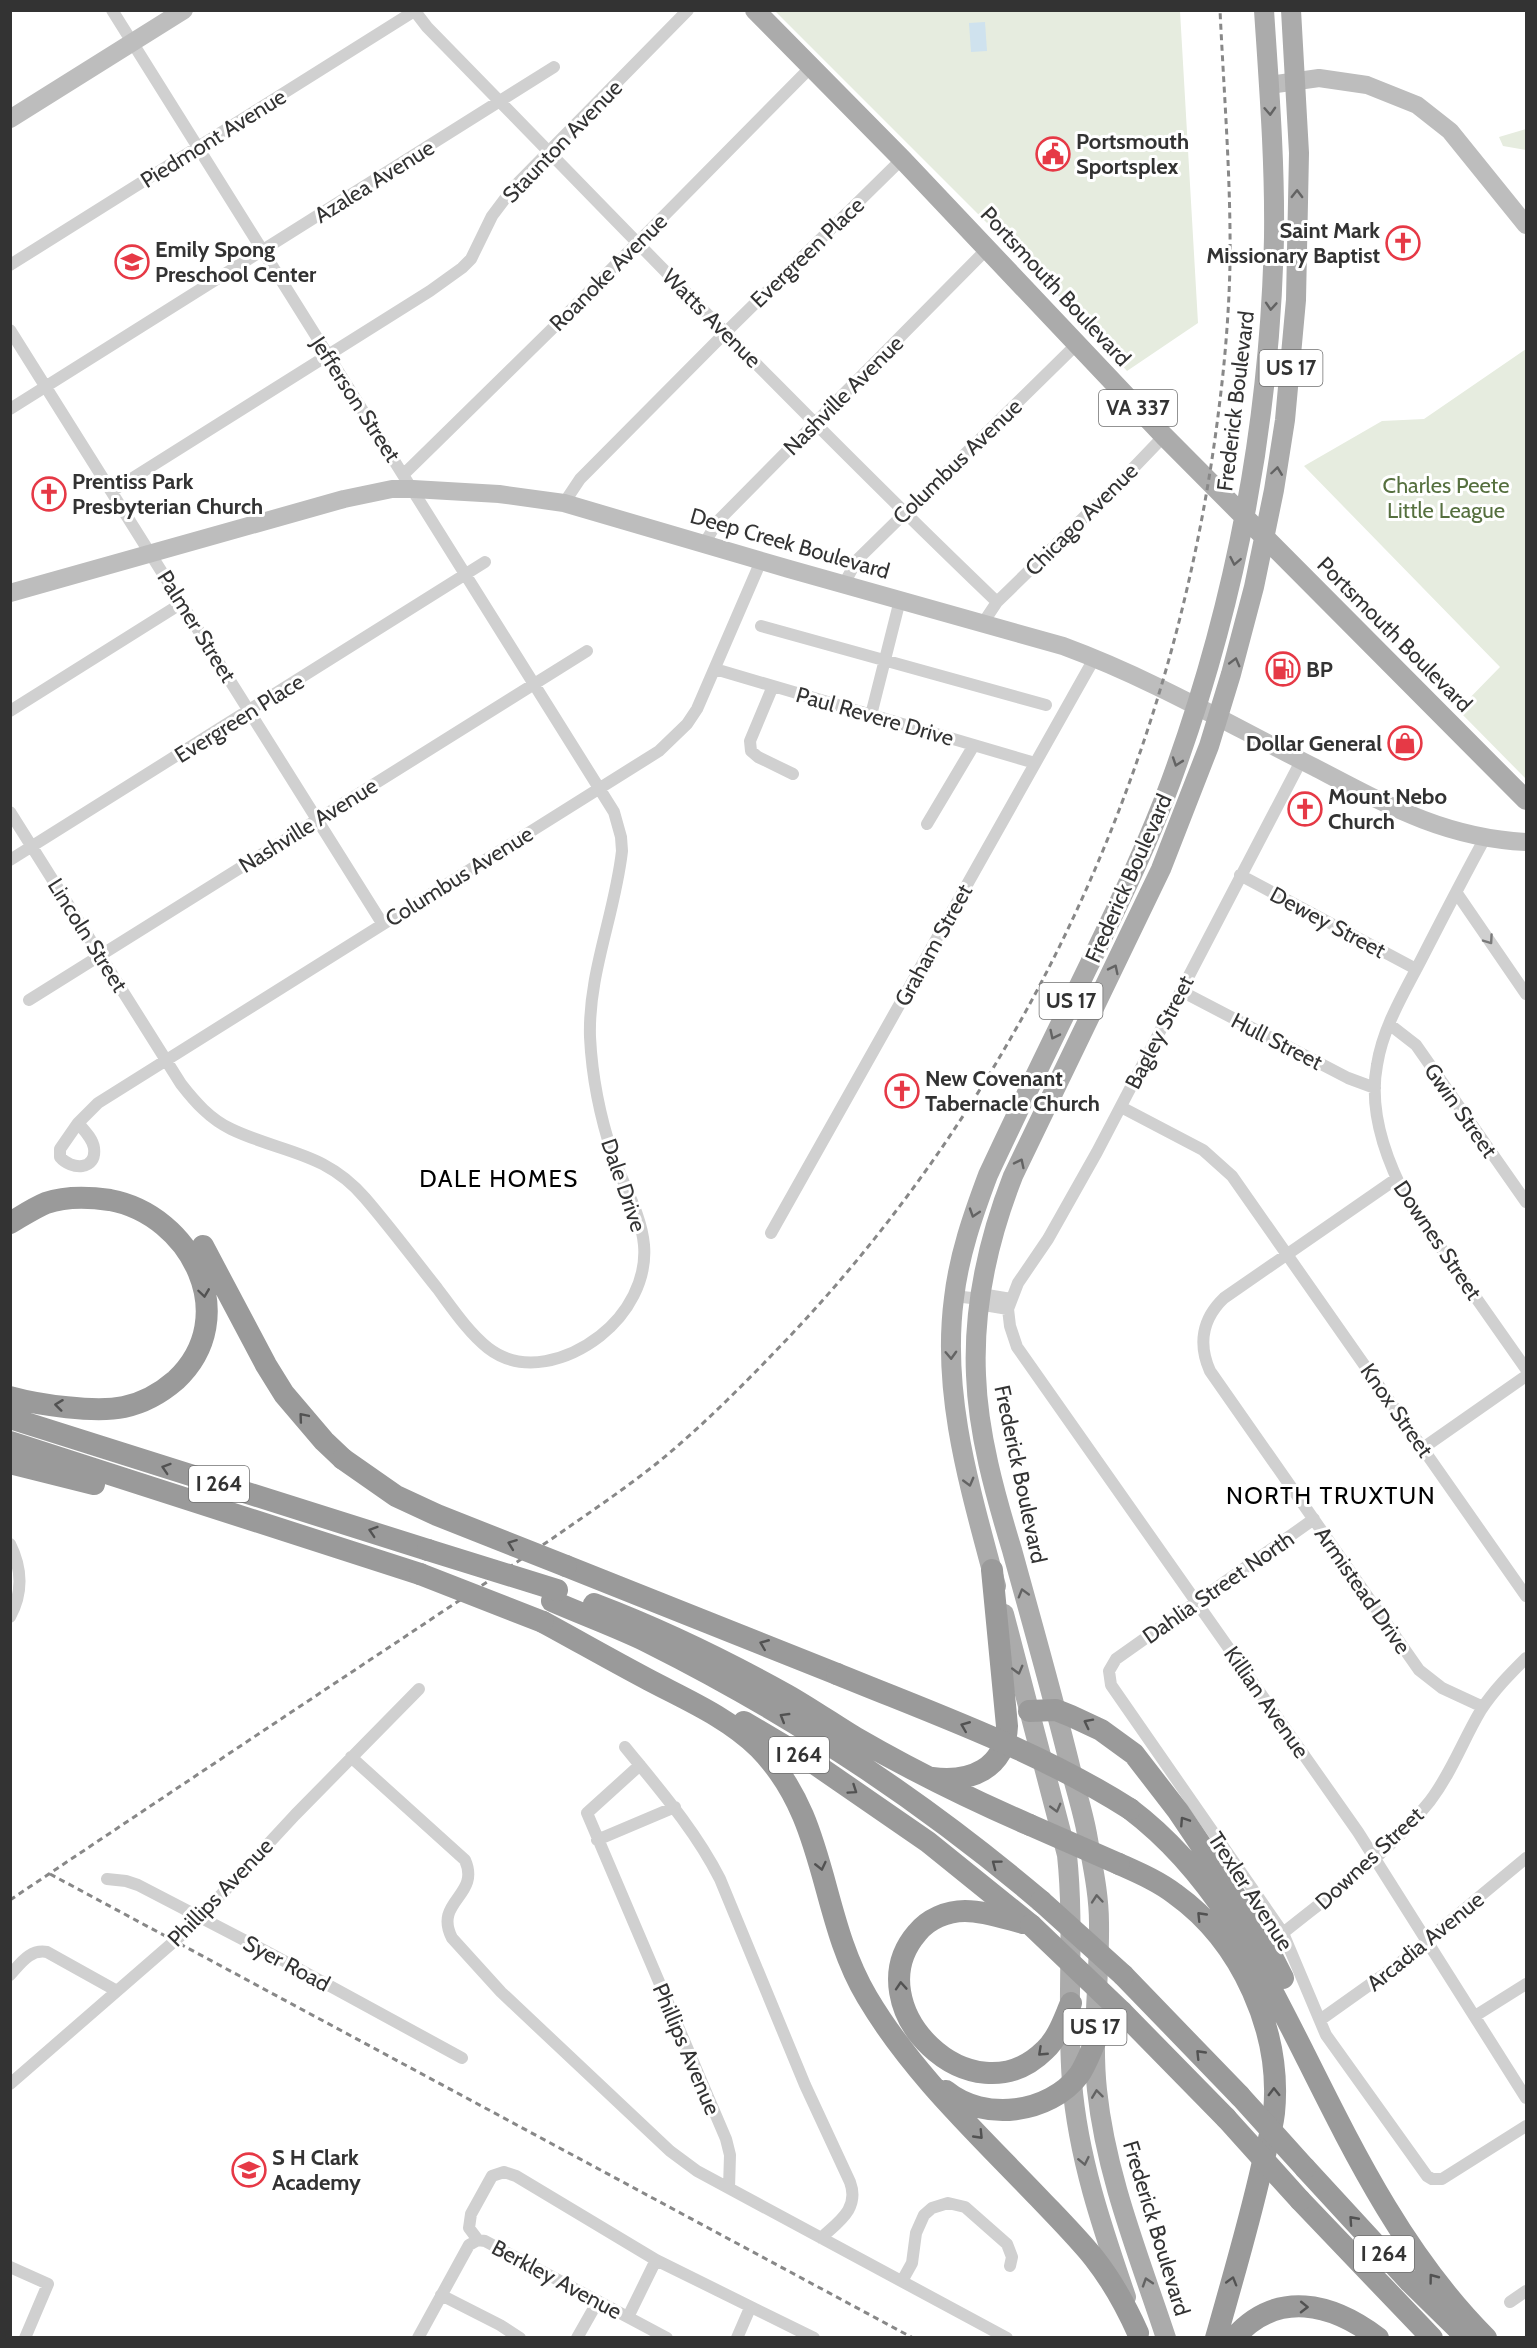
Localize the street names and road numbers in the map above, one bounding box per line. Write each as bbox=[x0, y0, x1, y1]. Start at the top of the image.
street label: Staunton Avenue bbox=[497, 74, 628, 208]
street label: Piedmont Avenue bbox=[136, 83, 291, 194]
street label: Azalea Avenue bbox=[309, 134, 439, 229]
street label: Evergreen Place bbox=[745, 191, 870, 313]
street label: Portsmouth Boulevard bbox=[975, 201, 1137, 372]
street label: Roanoke Avenue bbox=[544, 208, 673, 337]
street label: Watts Avenue bbox=[657, 263, 767, 373]
street label: Frederick Boulevard bbox=[1211, 309, 1260, 493]
street label: Nashville Avenue bbox=[778, 330, 909, 461]
street label: Jefferson Street bbox=[304, 331, 406, 468]
road number: US 17 bbox=[1260, 350, 1322, 386]
road number: VA 337 bbox=[1099, 390, 1177, 426]
street label: Columbus Avenue bbox=[887, 393, 1027, 530]
street label: Chicago Avenue bbox=[1019, 457, 1143, 581]
street label: Deep Creek Boulevard bbox=[687, 502, 893, 585]
street label: Portsmouth Boulevard bbox=[1311, 551, 1478, 718]
street label: Palmer Street bbox=[151, 565, 242, 688]
street label: Evergreen Place bbox=[170, 668, 309, 769]
street label: Paul Revere Drive bbox=[793, 681, 957, 752]
street label: Nashville Avenue bbox=[234, 772, 383, 879]
street label: Frederick Boulevard bbox=[1079, 790, 1178, 967]
street label: Columbus Avenue bbox=[380, 820, 538, 933]
street label: Lincoln Street bbox=[42, 873, 133, 998]
street label: Graham Street bbox=[889, 879, 978, 1011]
street label: Dewey Street bbox=[1265, 881, 1391, 964]
street label: Bagley Street bbox=[1119, 971, 1200, 1093]
road number: US 17 bbox=[1040, 983, 1102, 1019]
street label: Hull Street bbox=[1227, 1007, 1327, 1076]
street label: Gwin Street bbox=[1418, 1058, 1503, 1163]
street label: Dale Drive bbox=[595, 1135, 652, 1235]
street label: Downes Street bbox=[1388, 1176, 1488, 1305]
street label: Knox Street bbox=[1354, 1358, 1439, 1463]
street label: Frederick Boulevard bbox=[988, 1383, 1053, 1566]
road number: I 264 bbox=[189, 1466, 249, 1502]
street label: Armistead Drive bbox=[1309, 1521, 1416, 1659]
street label: Dahlia Street North bbox=[1137, 1525, 1299, 1650]
street label: Killian Avenue bbox=[1218, 1641, 1315, 1763]
road number: I 264 bbox=[769, 1737, 829, 1773]
street label: Downes Street bbox=[1310, 1801, 1429, 1915]
street label: Trexler Avenue bbox=[1202, 1827, 1299, 1956]
street label: Phillips Avenue bbox=[162, 1833, 279, 1952]
street label: Arcadia Avenue bbox=[1361, 1886, 1489, 1997]
street label: Syer Road bbox=[239, 1929, 335, 1997]
street label: Phillips Avenue bbox=[647, 1979, 726, 2119]
road number: US 17 bbox=[1064, 2009, 1126, 2045]
street label: Frederick Boulevard bbox=[1117, 2137, 1196, 2319]
street label: Berkley Avenue bbox=[487, 2234, 626, 2325]
road number: I 264 bbox=[1354, 2236, 1414, 2272]

